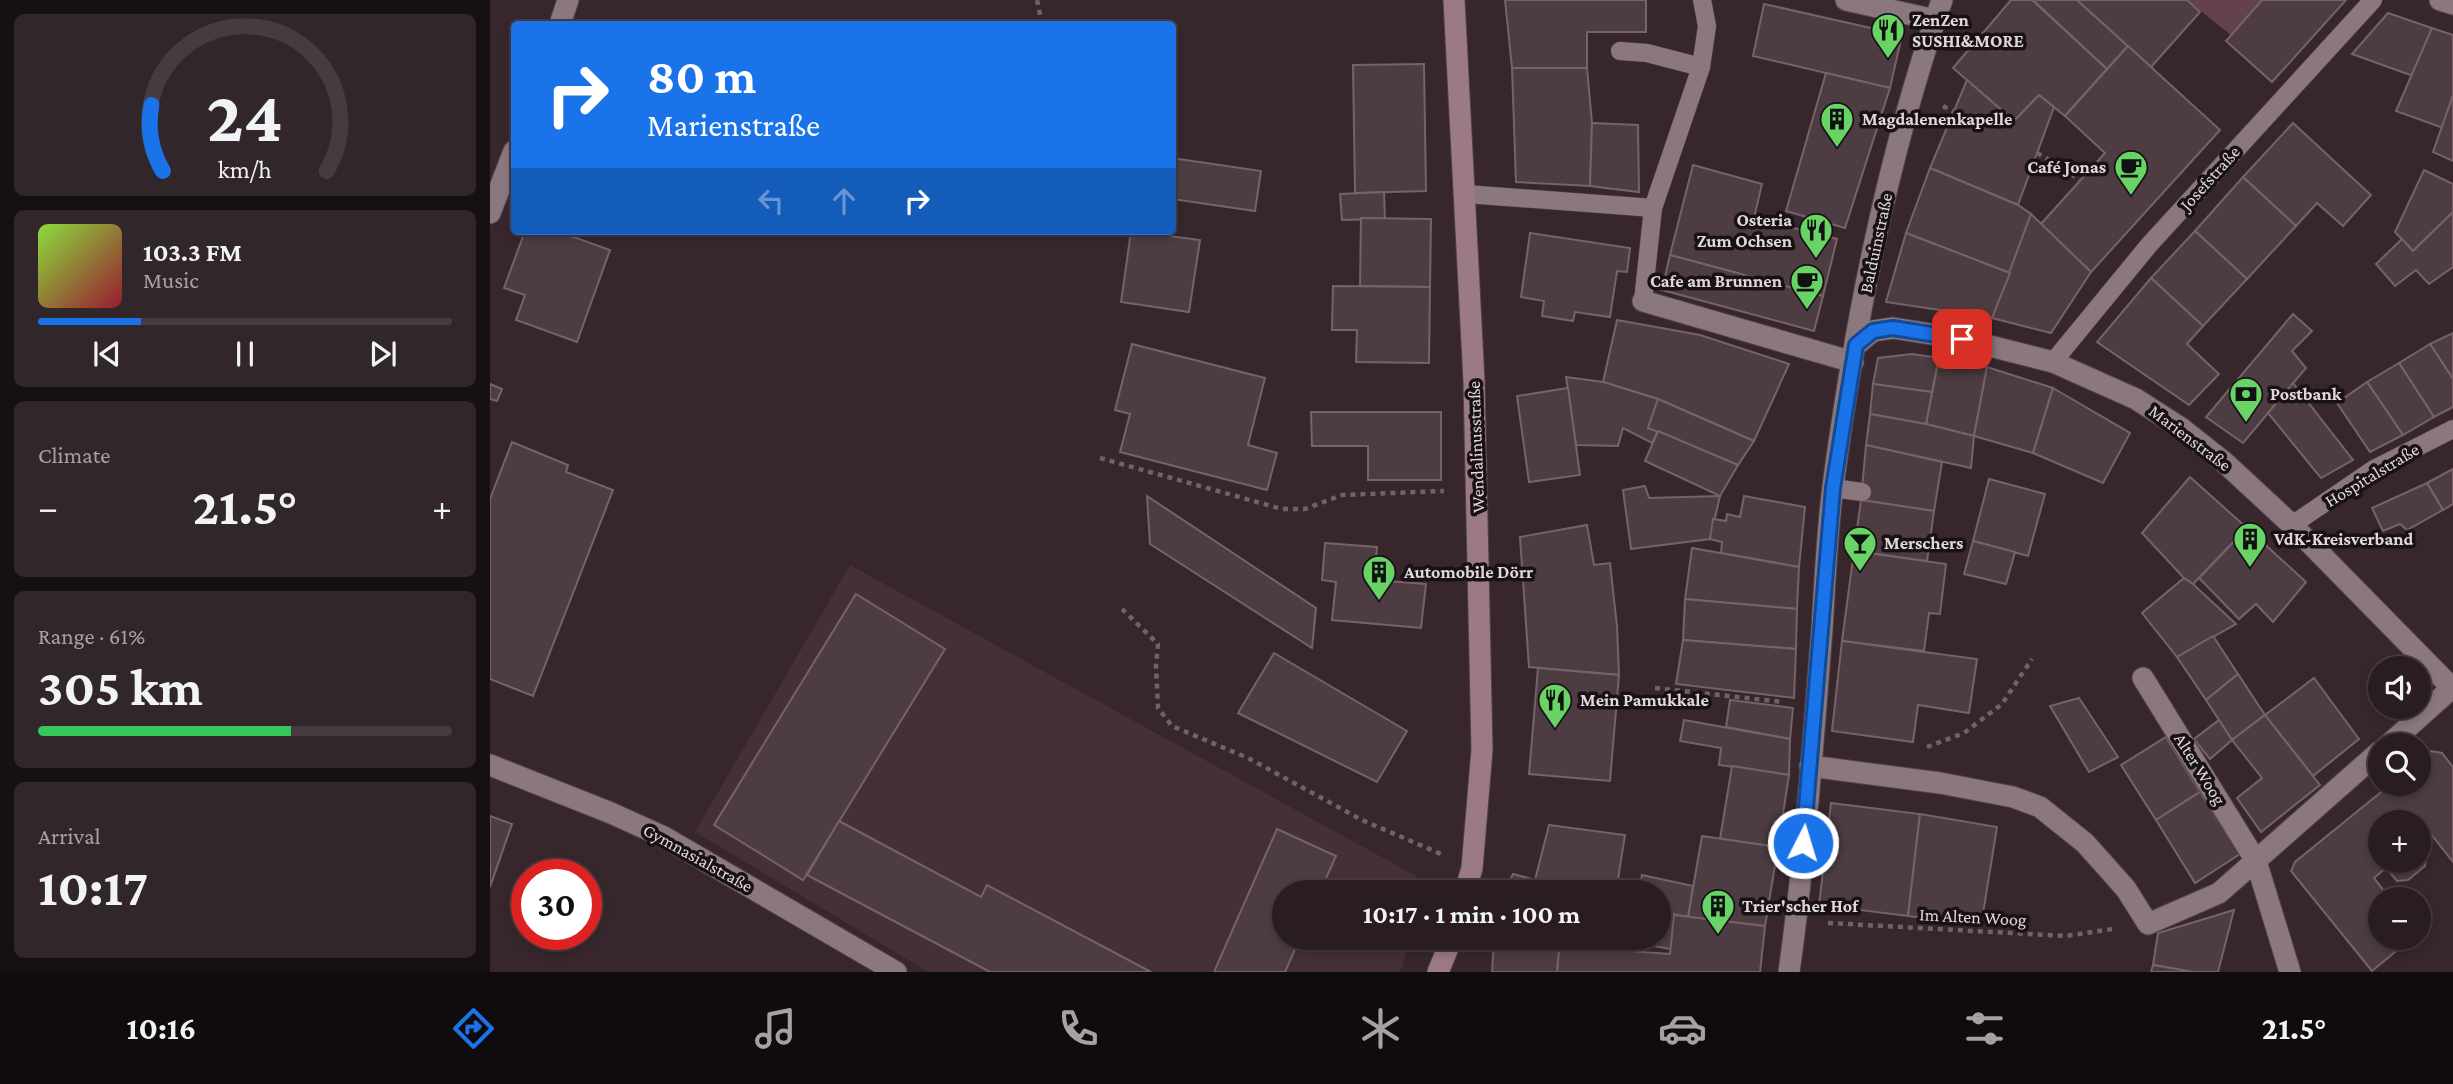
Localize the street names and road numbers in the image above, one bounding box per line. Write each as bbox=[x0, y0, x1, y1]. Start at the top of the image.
street label: Josefstraße bbox=[2175, 142, 2244, 216]
street label: Balduinstraße bbox=[1856, 191, 1896, 295]
street label: Wendalinusstraße bbox=[1464, 381, 1488, 513]
street label: Marienstraße bbox=[2145, 401, 2235, 475]
street label: Hospitalstraße bbox=[2321, 439, 2423, 511]
street label: Alter Woog bbox=[2170, 729, 2230, 809]
street label: Gymnasialstraße bbox=[640, 820, 756, 896]
street label: Im Alten Woog bbox=[1919, 904, 2027, 930]

